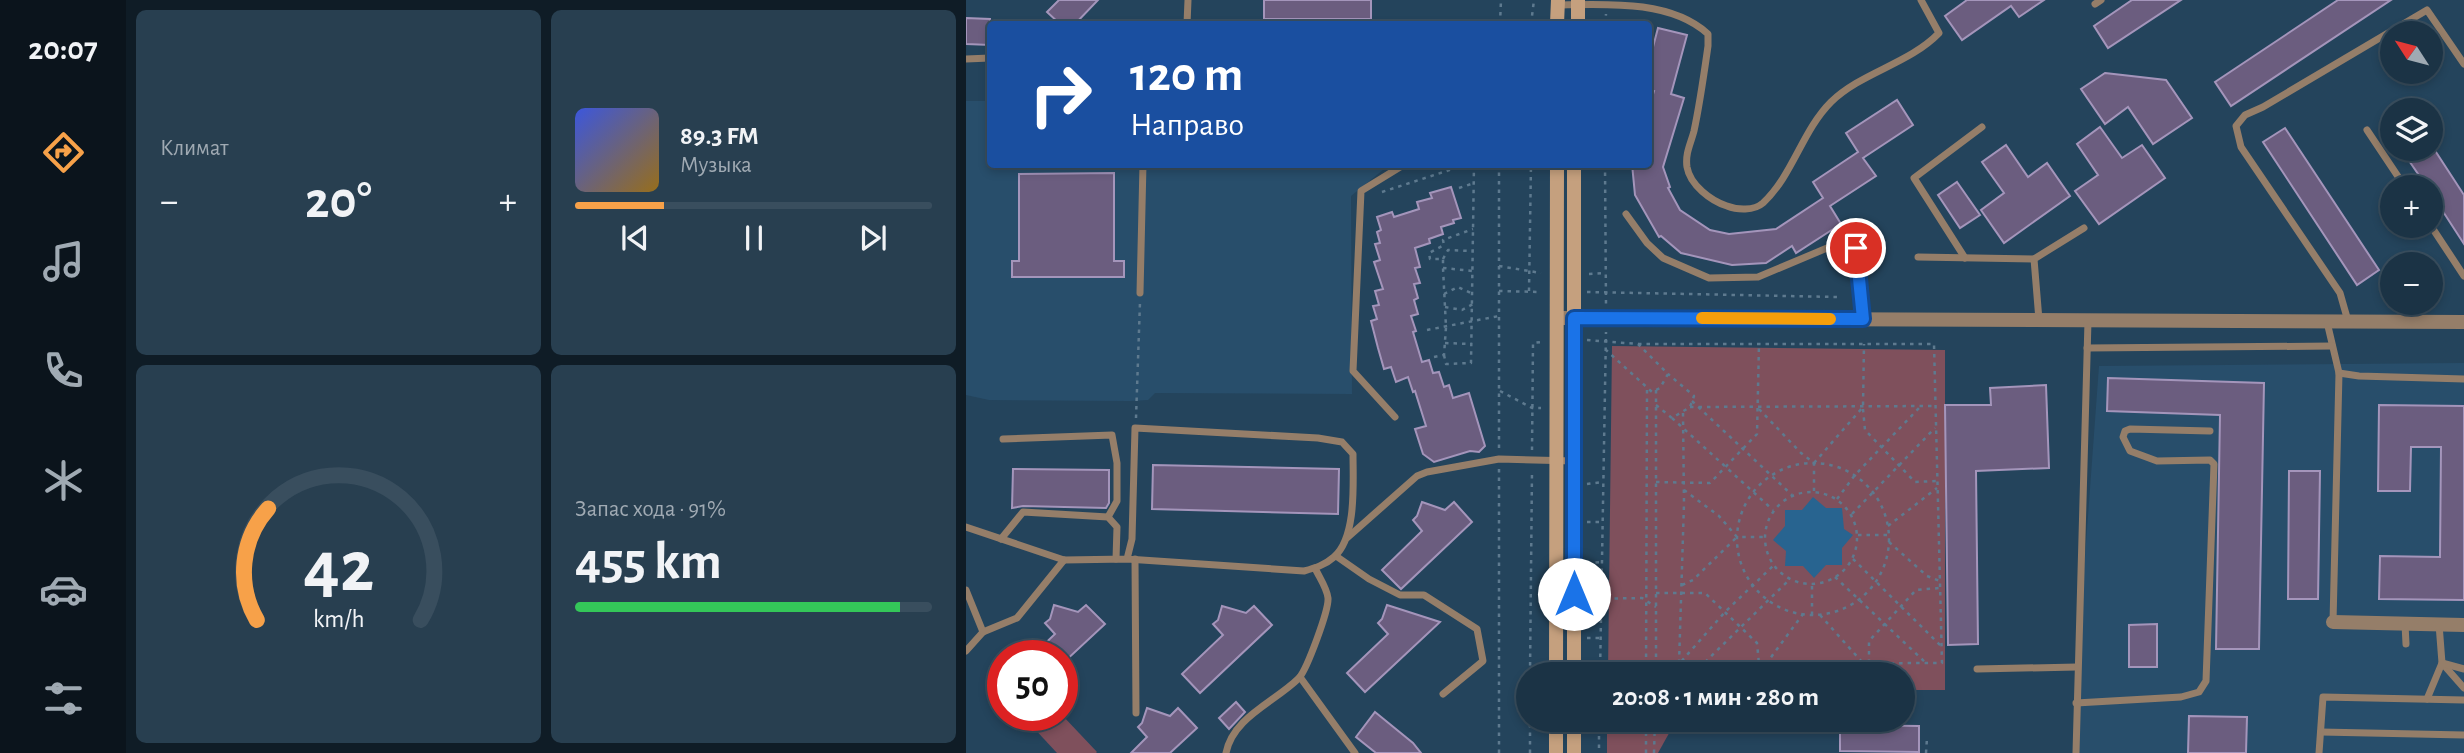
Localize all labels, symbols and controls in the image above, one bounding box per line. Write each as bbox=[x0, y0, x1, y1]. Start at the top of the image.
north arrow bbox=[2380, 21, 2443, 84]
map controls bbox=[2380, 21, 2443, 315]
text: 20:07 bbox=[28, 33, 98, 65]
icon: right bbox=[1015, 49, 1106, 140]
text: 120 m bbox=[1130, 51, 1243, 100]
button: layers bbox=[2380, 98, 2443, 161]
text: Направо bbox=[1130, 109, 1244, 141]
text: 89.3 FM bbox=[680, 123, 759, 149]
icon: directions bbox=[39, 128, 88, 177]
text: Климат bbox=[160, 137, 229, 160]
text: Музыка bbox=[680, 154, 752, 177]
text: 20° bbox=[305, 175, 372, 227]
button: + bbox=[2380, 175, 2443, 238]
text: − bbox=[160, 183, 178, 221]
text: + bbox=[499, 183, 517, 221]
pin bbox=[1826, 218, 1886, 278]
icon: previous bbox=[616, 219, 654, 257]
icon: pause bbox=[735, 219, 773, 257]
icon: next bbox=[854, 219, 892, 257]
icon: arrive bbox=[1837, 229, 1875, 267]
icon: music bbox=[39, 237, 88, 286]
button: − bbox=[2380, 252, 2443, 315]
icon: phone bbox=[39, 346, 88, 395]
icon: climate bbox=[39, 456, 88, 505]
text: Запас хода · 91% bbox=[575, 498, 726, 521]
text: 42 bbox=[303, 532, 374, 605]
text: 455 km bbox=[575, 536, 722, 588]
position arrow bbox=[1537, 557, 1611, 631]
icon: car bbox=[39, 565, 88, 614]
text: km/h bbox=[313, 607, 364, 632]
speed limit sign: 50 bbox=[987, 640, 1078, 731]
icon: filters bbox=[39, 674, 88, 723]
text: 20:08 · 1 мин · 280 m bbox=[1612, 684, 1819, 710]

